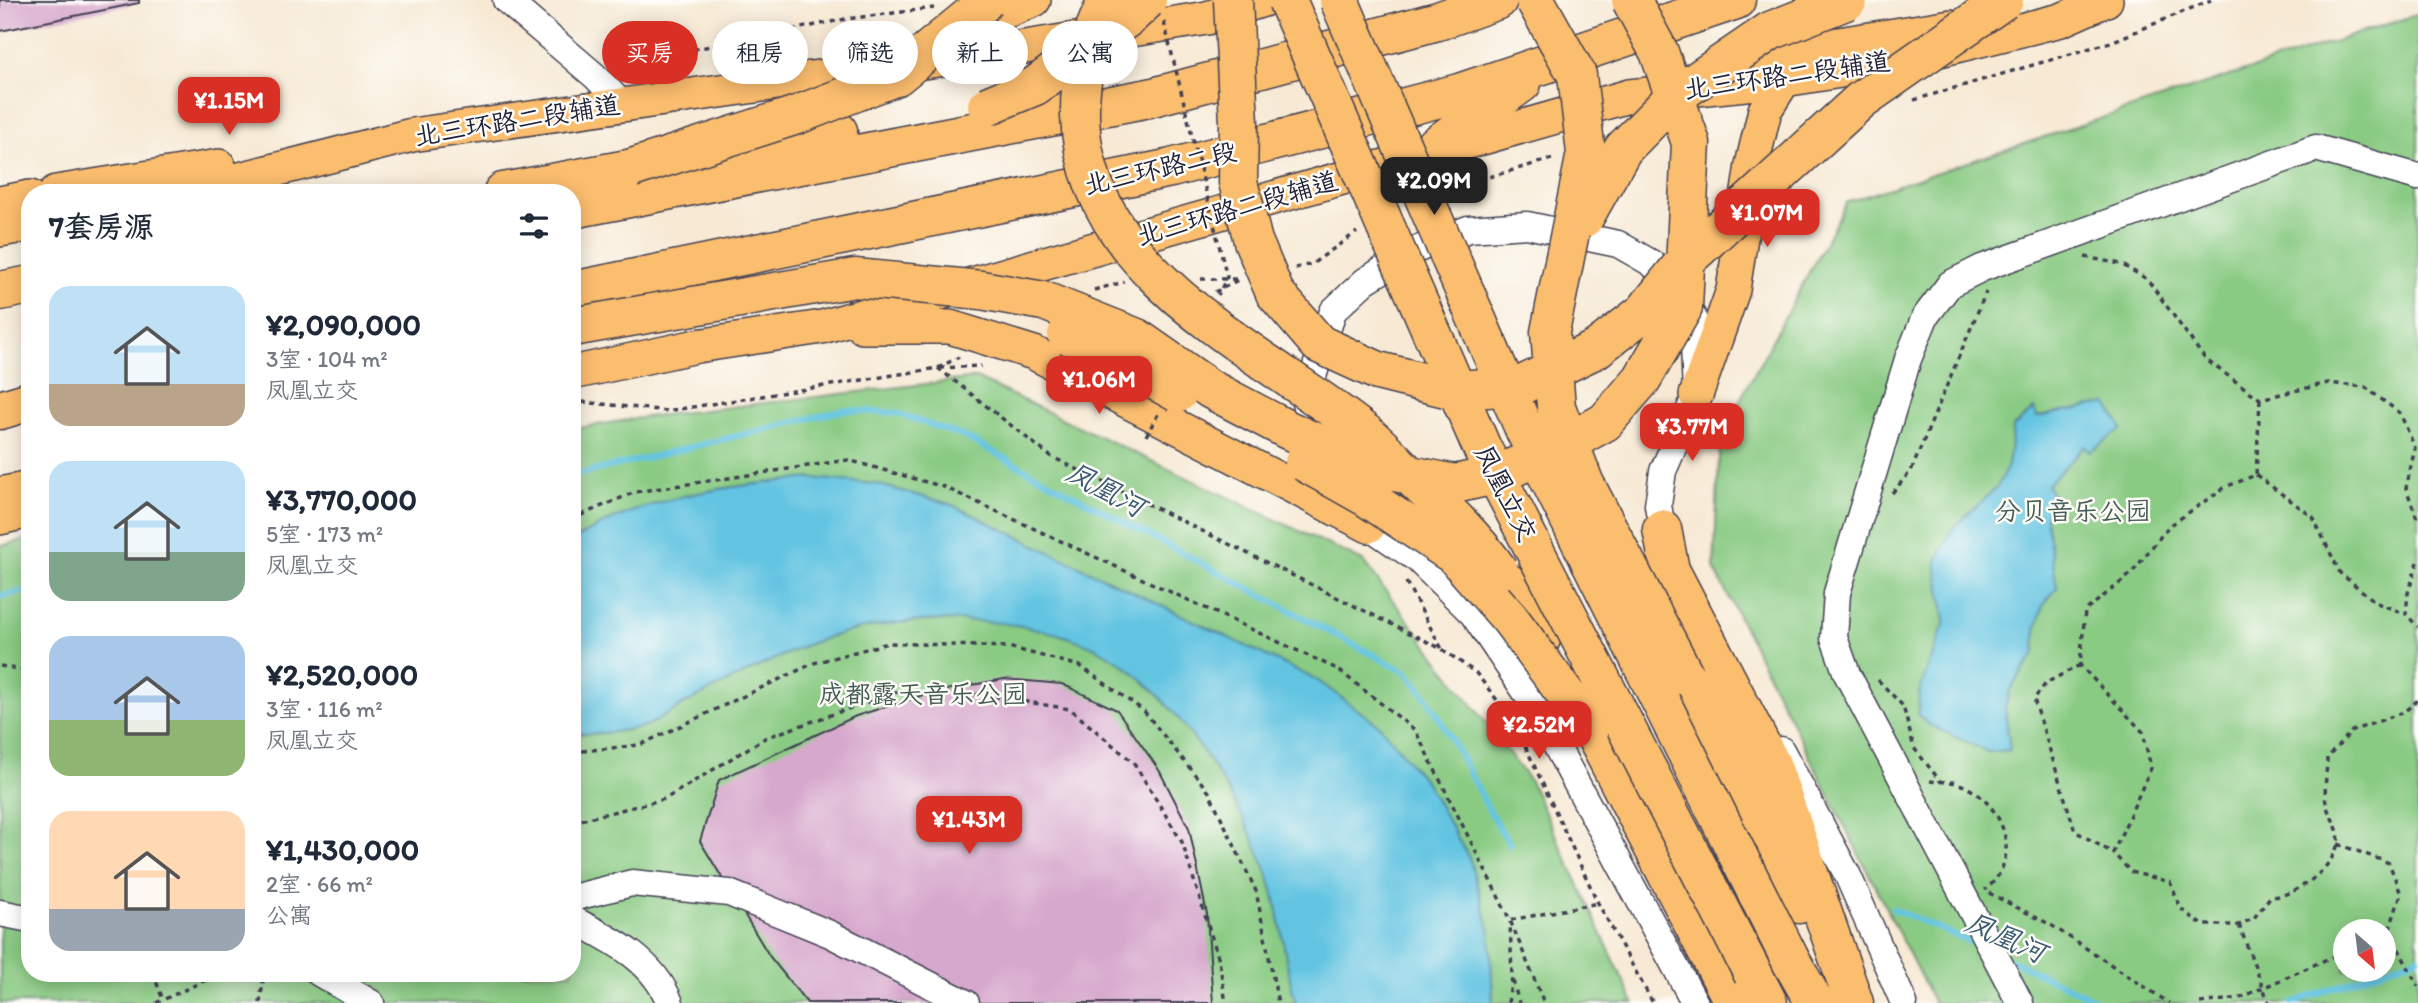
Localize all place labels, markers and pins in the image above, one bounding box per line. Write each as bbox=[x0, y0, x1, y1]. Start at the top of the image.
pin: ¥1.15M bbox=[172, 78, 286, 137]
pin: ¥2.09M bbox=[1377, 158, 1491, 217]
pin: ¥1.07M bbox=[1710, 190, 1824, 249]
pin: ¥1.06M bbox=[1042, 356, 1156, 416]
pin: ¥3.77M bbox=[1635, 404, 1749, 463]
pin: ¥2.52M bbox=[1482, 702, 1596, 761]
pin: ¥1.43M bbox=[912, 796, 1026, 856]

